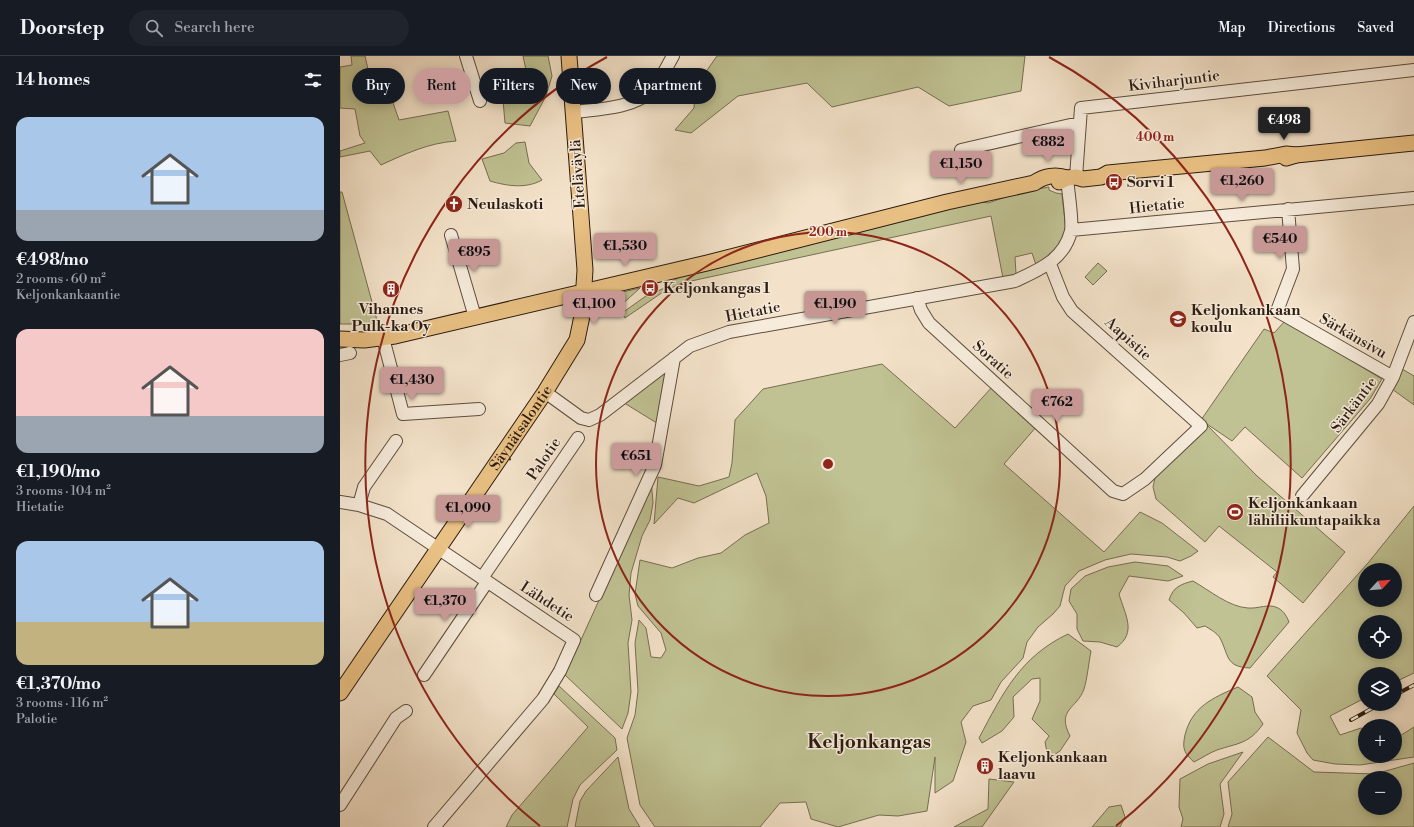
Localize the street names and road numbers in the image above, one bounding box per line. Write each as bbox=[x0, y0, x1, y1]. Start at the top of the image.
street label: Kiviharjuntie bbox=[1127, 66, 1221, 96]
street label: Eteläväylä bbox=[566, 138, 590, 209]
street label: Hietatie bbox=[1128, 194, 1186, 218]
street label: Hietatie bbox=[724, 297, 782, 327]
street label: Särkänsivu bbox=[1316, 309, 1391, 363]
street label: Aapistie bbox=[1100, 312, 1155, 365]
street label: Soratie bbox=[968, 337, 1018, 383]
street label: Särkäntie bbox=[1327, 373, 1381, 437]
street label: Säynätsalontie bbox=[485, 382, 556, 474]
street label: Palotie bbox=[523, 434, 565, 484]
street label: Lähdetie bbox=[517, 578, 577, 626]

